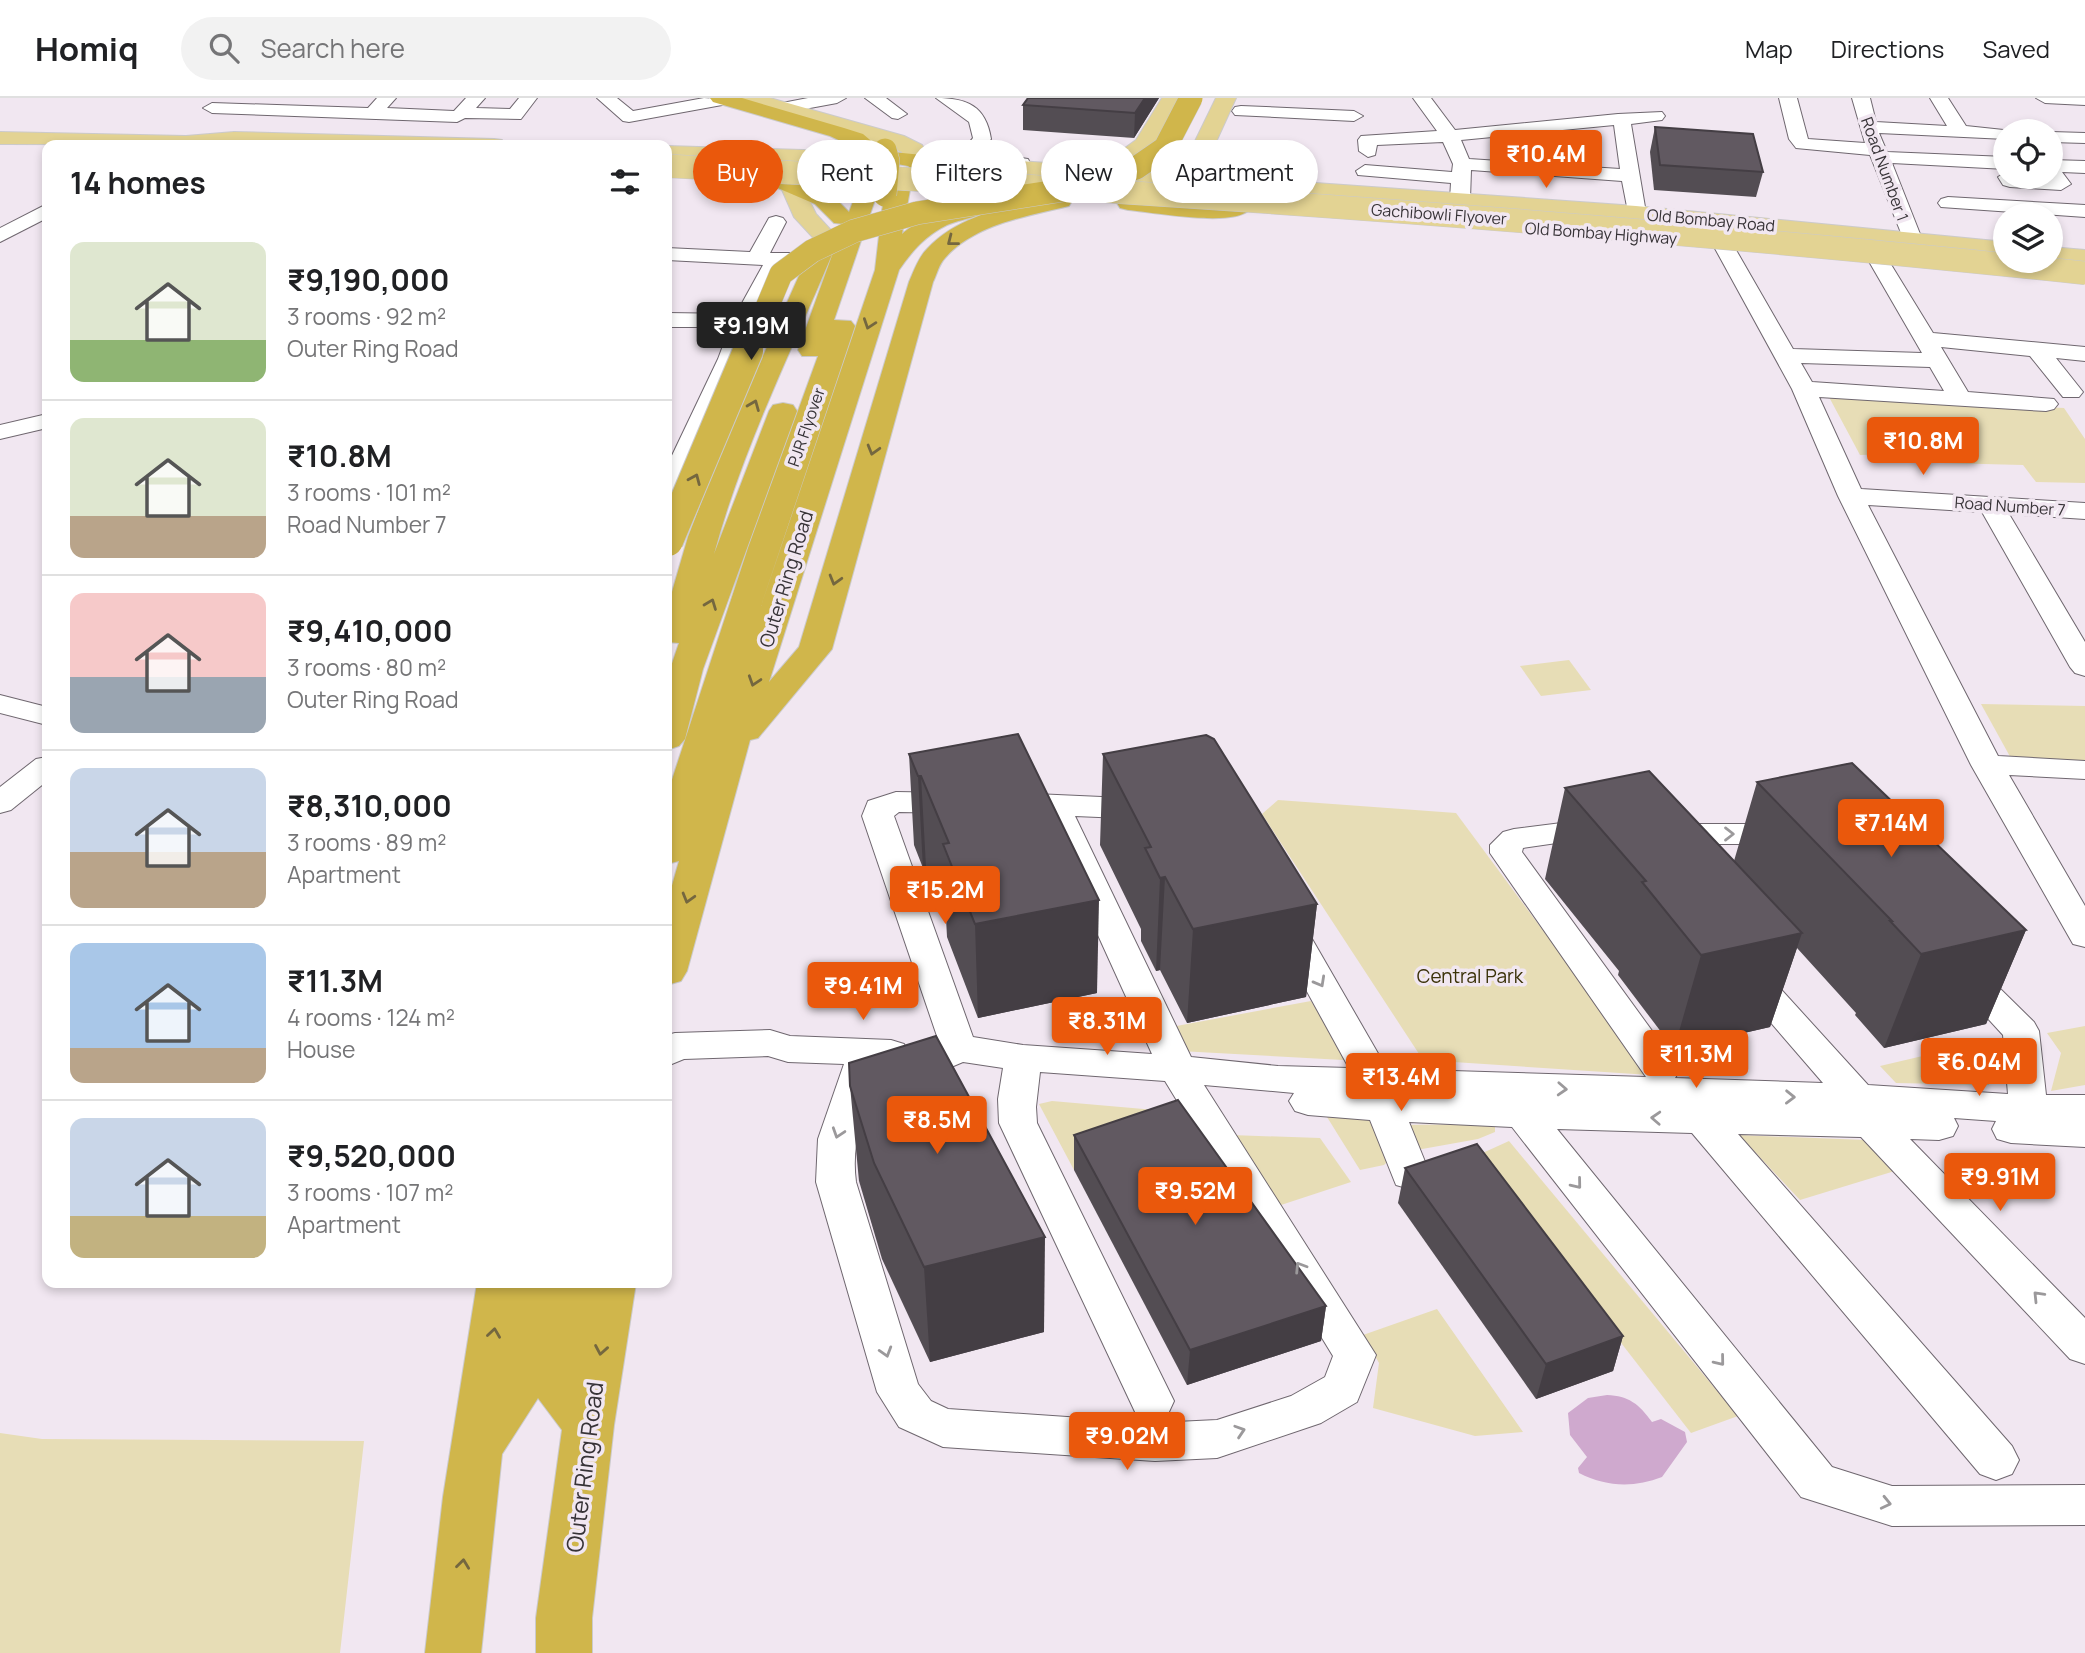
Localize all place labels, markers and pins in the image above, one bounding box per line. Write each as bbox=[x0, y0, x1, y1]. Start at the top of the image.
pin: ₹10.4M bbox=[1489, 130, 1603, 190]
pin: ₹9.19M bbox=[694, 302, 808, 362]
pin: ₹10.8M bbox=[1866, 418, 1980, 477]
pin: ₹7.14M bbox=[1834, 800, 1948, 859]
pin: ₹15.2M bbox=[888, 866, 1002, 926]
pin: ₹9.41M bbox=[806, 962, 920, 1022]
pin: ₹8.31M bbox=[1050, 998, 1164, 1057]
pin: ₹11.3M bbox=[1639, 1030, 1753, 1090]
pin: ₹6.04M bbox=[1922, 1038, 2036, 1098]
pin: ₹13.4M bbox=[1344, 1054, 1458, 1113]
pin: ₹8.5M bbox=[888, 1096, 986, 1156]
pin: ₹9.91M bbox=[1943, 1154, 2057, 1213]
pin: ₹9.52M bbox=[1138, 1168, 1252, 1227]
pin: ₹9.02M bbox=[1070, 1412, 1184, 1472]

